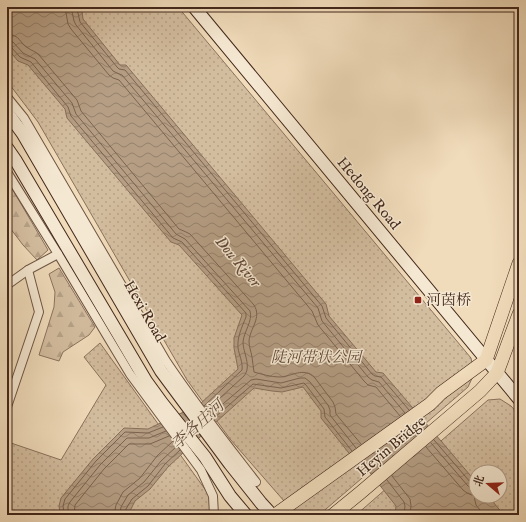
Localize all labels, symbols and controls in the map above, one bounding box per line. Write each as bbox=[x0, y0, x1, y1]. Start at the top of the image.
street label: Hedong Road bbox=[333, 153, 405, 234]
water label: Dou River bbox=[210, 232, 266, 293]
street label: Hexi Road bbox=[119, 277, 170, 346]
place label: 河茵桥 bbox=[426, 291, 471, 310]
marker: 河茵桥 bbox=[413, 295, 423, 305]
park label: 陡河带状公园 bbox=[271, 348, 363, 367]
water label: 李各庄河 bbox=[168, 395, 231, 454]
street label: Heyin Bridge bbox=[353, 412, 430, 481]
north arrow bbox=[468, 464, 508, 504]
text: 北 bbox=[471, 474, 488, 489]

